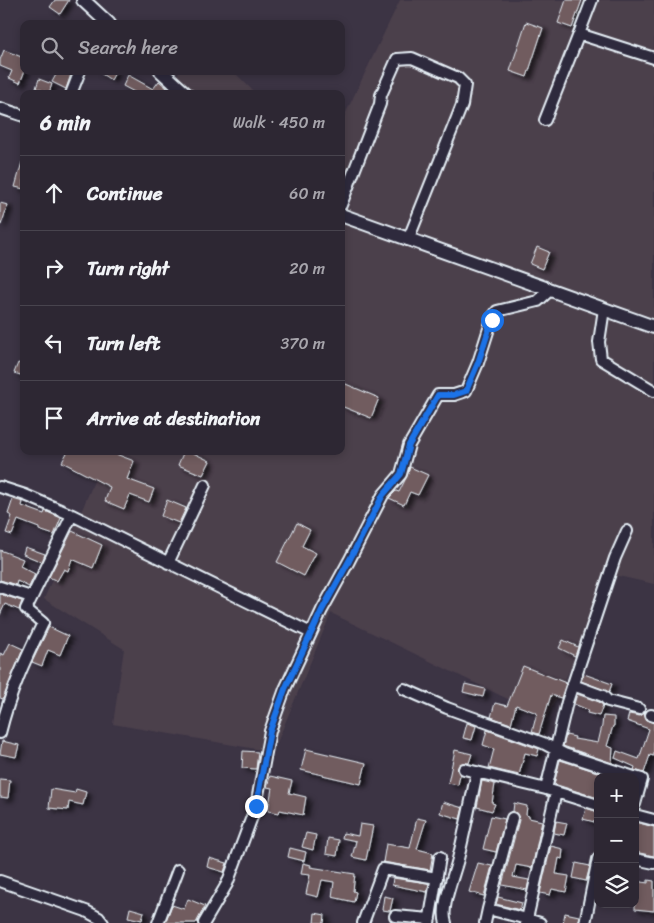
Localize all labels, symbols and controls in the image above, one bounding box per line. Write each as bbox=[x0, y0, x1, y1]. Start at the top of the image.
search box bbox=[20, 20, 345, 75]
text: Search here bbox=[78, 31, 178, 64]
icon: search bbox=[38, 34, 66, 62]
text: 6 min bbox=[40, 104, 91, 142]
text: Walk · 450 m bbox=[233, 108, 325, 137]
text: Continue bbox=[87, 177, 163, 210]
icon: ahead bbox=[40, 179, 68, 207]
text: 60 m bbox=[289, 179, 325, 208]
text: Turn right bbox=[87, 252, 169, 285]
icon: right bbox=[40, 254, 68, 282]
text: 20 m bbox=[289, 254, 325, 283]
route start bbox=[481, 309, 504, 332]
text: Turn left bbox=[87, 327, 160, 360]
icon: left bbox=[40, 329, 68, 357]
text: 370 m bbox=[281, 329, 325, 358]
text: Arrive at destination bbox=[87, 402, 260, 435]
icon: arrive bbox=[40, 404, 68, 432]
map controls bbox=[594, 773, 639, 908]
button: + bbox=[594, 773, 639, 818]
route end bbox=[245, 795, 268, 818]
button: − bbox=[594, 818, 639, 863]
button: layers bbox=[594, 863, 639, 908]

